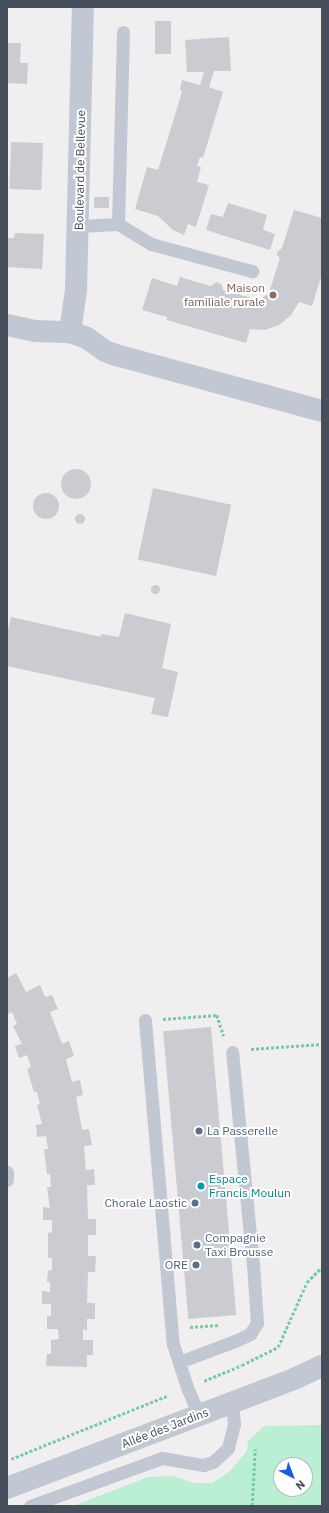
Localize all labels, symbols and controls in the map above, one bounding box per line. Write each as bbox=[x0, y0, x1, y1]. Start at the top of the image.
street label: Boulevard de Bellevue bbox=[72, 110, 88, 230]
place label: Maison familiale rurale bbox=[184, 281, 265, 309]
marker: Maison familiale rurale bbox=[268, 290, 278, 300]
place label: La Passerelle bbox=[207, 1124, 278, 1138]
marker: La Passerelle bbox=[194, 1126, 204, 1136]
place label: Espace Francis Moulun bbox=[209, 1172, 291, 1200]
marker: Espace Francis Moulun bbox=[196, 1181, 206, 1191]
place label: Chorale Laostic bbox=[104, 1196, 187, 1210]
marker: Chorale Laostic bbox=[190, 1198, 200, 1208]
place label: Compagnie Taxi Brousse bbox=[205, 1231, 273, 1259]
marker: Compagnie Taxi Brousse bbox=[192, 1240, 202, 1250]
place label: ORE bbox=[165, 1258, 188, 1272]
marker: ORE bbox=[191, 1260, 201, 1270]
street label: Allée des Jardins bbox=[120, 1405, 210, 1451]
north arrow bbox=[273, 1457, 313, 1497]
text: N bbox=[293, 1477, 308, 1493]

